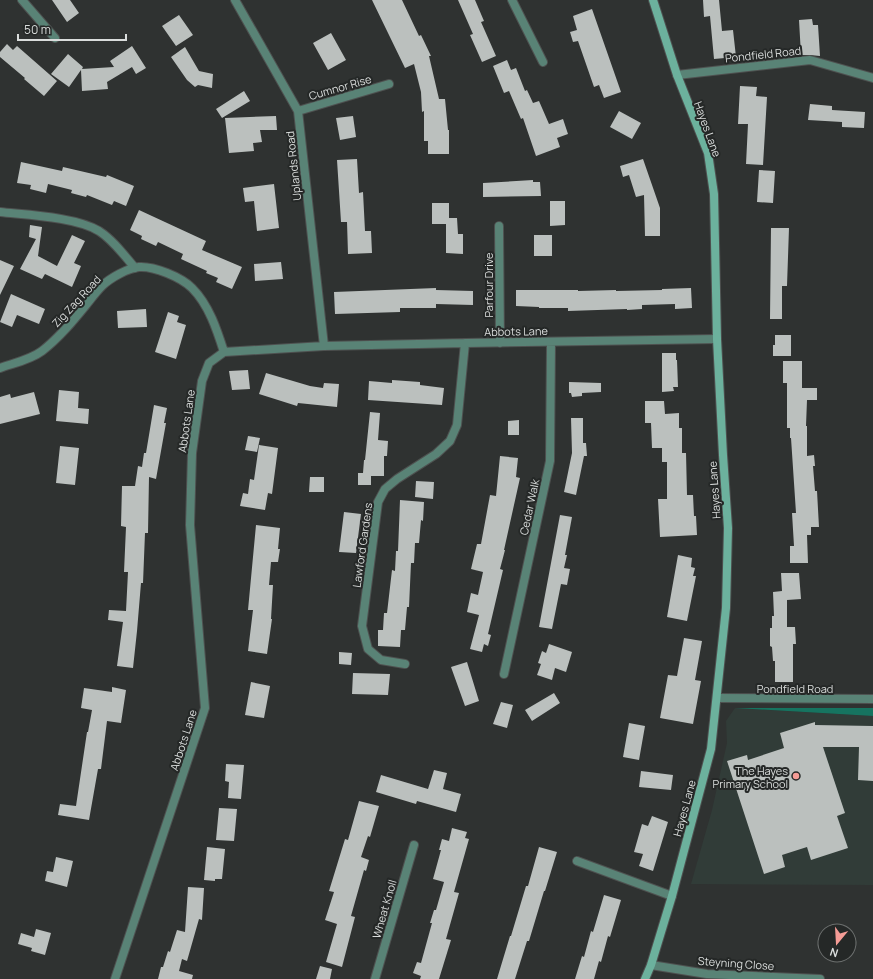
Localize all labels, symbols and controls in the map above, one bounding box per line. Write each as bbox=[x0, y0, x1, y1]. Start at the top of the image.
scale bar bbox=[18, 16, 126, 42]
text: 50 m bbox=[24, 21, 51, 38]
street label: Pondfield Road bbox=[724, 43, 802, 65]
street label: Cumnor Rise bbox=[307, 71, 374, 103]
street label: Hayes Lane bbox=[691, 99, 725, 159]
street label: Uplands Road bbox=[282, 130, 304, 202]
street label: Parfour Drive bbox=[481, 252, 496, 318]
street label: Zig Zag Road bbox=[48, 272, 104, 330]
street label: Abbots Lane bbox=[484, 323, 548, 339]
street label: Abbots Lane bbox=[174, 388, 198, 454]
street label: Hayes Lane bbox=[704, 460, 724, 519]
street label: Cedar Walk bbox=[516, 477, 542, 536]
street label: Lawford Gardens bbox=[349, 501, 375, 588]
street label: Pondfield Road bbox=[757, 681, 833, 696]
street label: Abbots Lane bbox=[166, 707, 200, 773]
place label: The Hayes Primary School bbox=[713, 763, 788, 791]
marker: The Hayes Primary School bbox=[791, 771, 801, 781]
street label: Hayes Lane bbox=[669, 778, 699, 838]
street label: Wheat Knoll bbox=[368, 878, 400, 940]
north arrow bbox=[817, 923, 857, 963]
text: N bbox=[828, 945, 840, 961]
street label: Steyning Close bbox=[697, 953, 775, 973]

